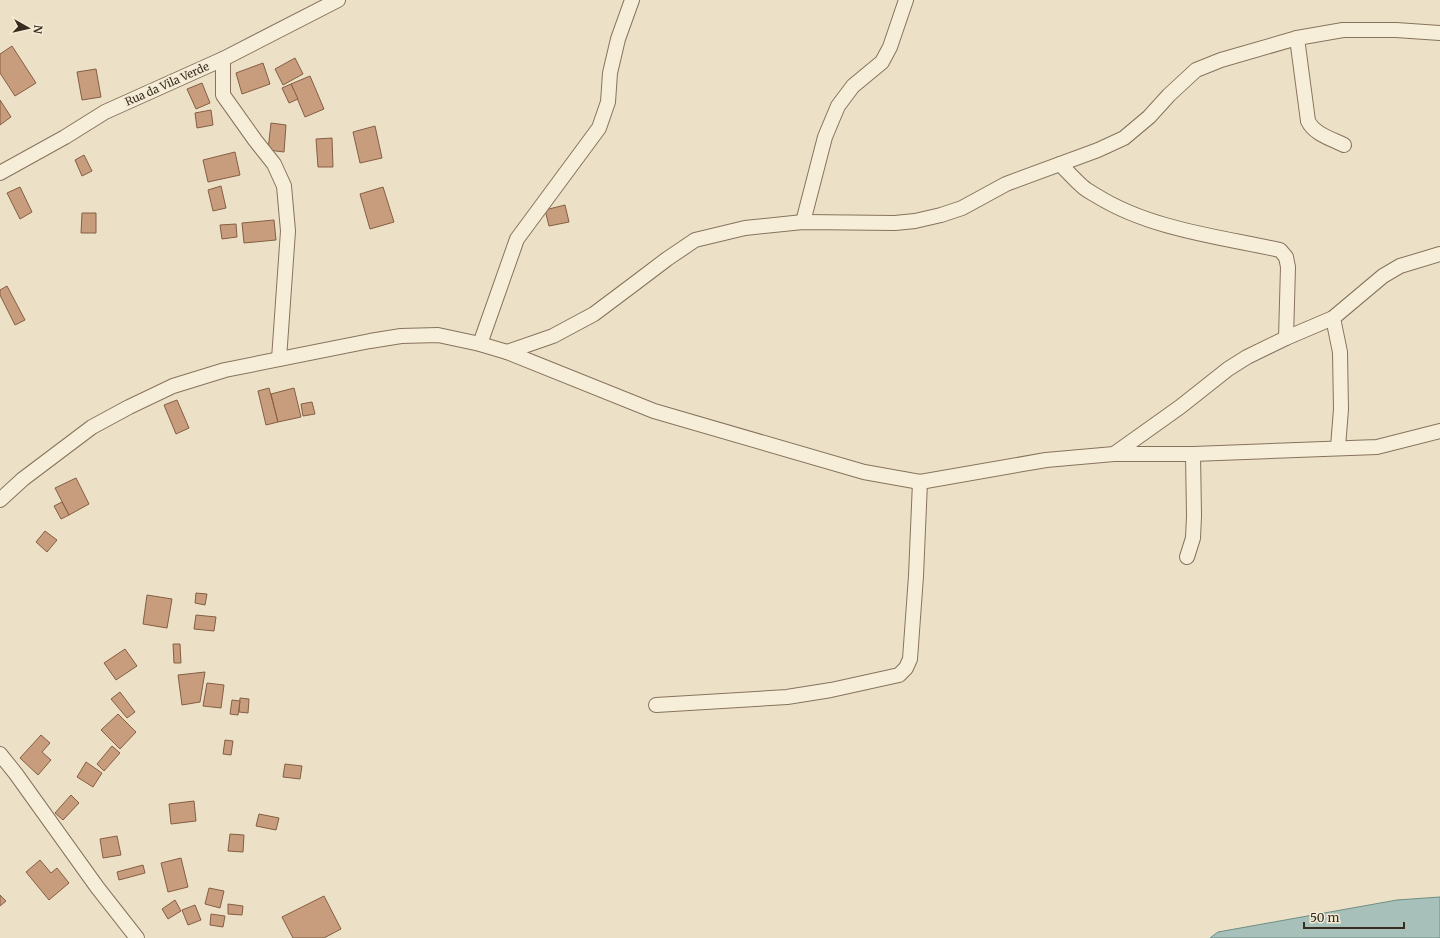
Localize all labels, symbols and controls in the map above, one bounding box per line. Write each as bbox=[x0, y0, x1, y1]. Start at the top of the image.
north arrow bbox=[8, 8, 48, 48]
text: N bbox=[30, 24, 45, 35]
street label: Rua da Vila Verde bbox=[123, 59, 211, 109]
scale bar bbox=[1304, 904, 1404, 930]
text: 50 m bbox=[1310, 910, 1339, 925]

